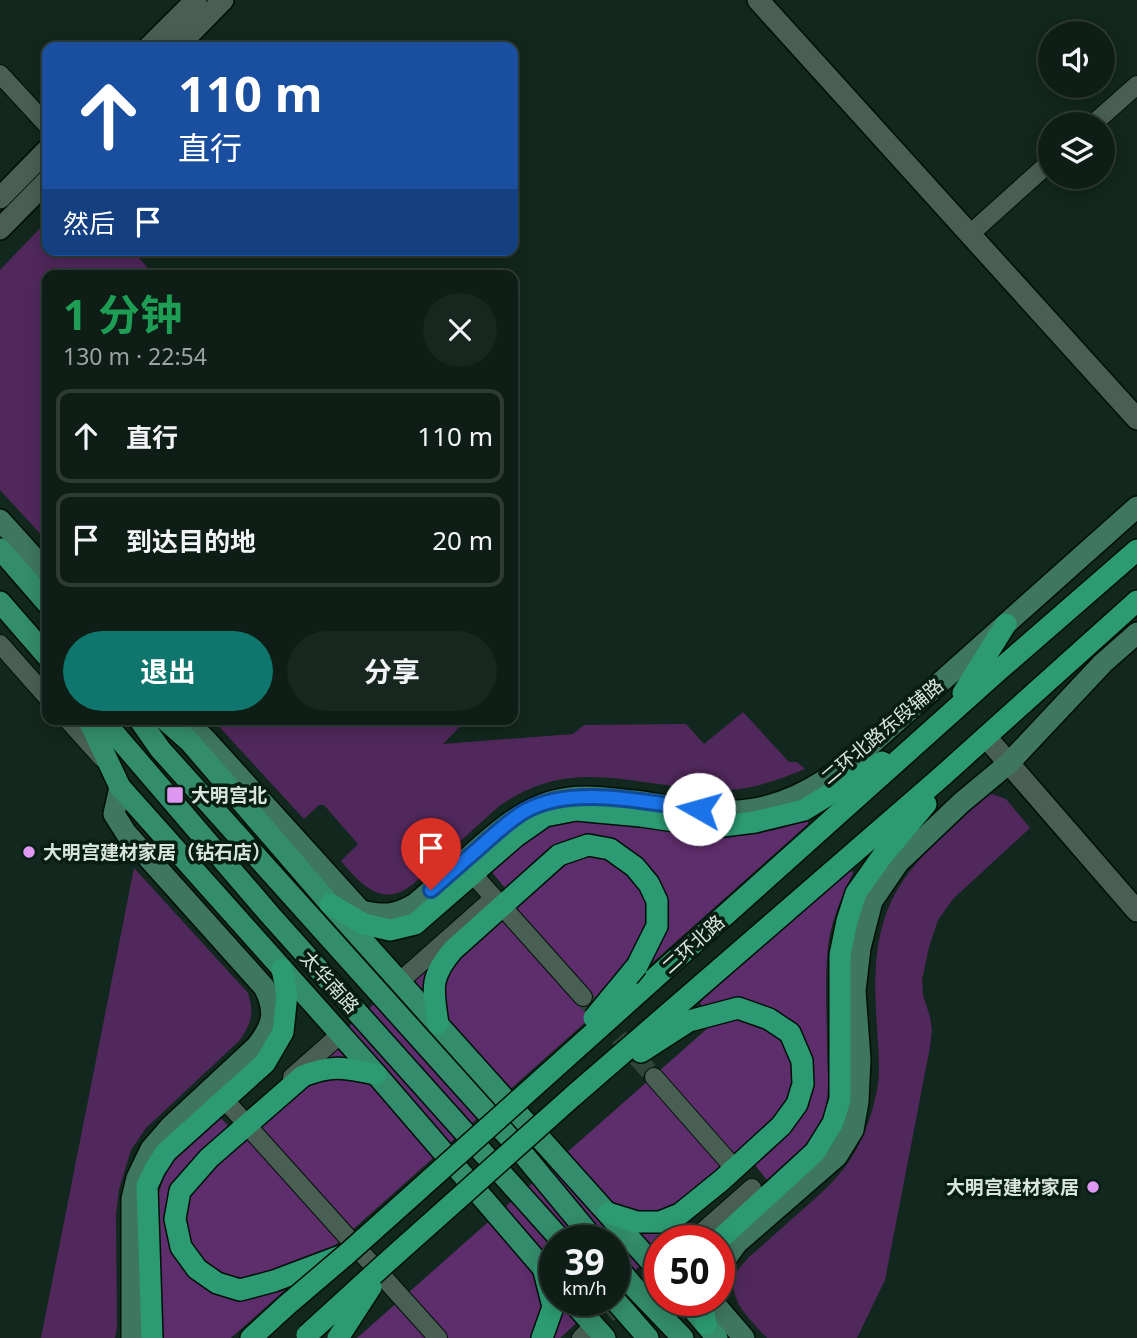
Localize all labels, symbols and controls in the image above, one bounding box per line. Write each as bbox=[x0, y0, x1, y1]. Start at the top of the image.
map controls bbox=[1038, 21, 1115, 189]
button: sound bbox=[1038, 21, 1115, 98]
text: 110 m bbox=[178, 60, 323, 126]
icon: ahead bbox=[63, 70, 154, 161]
button: layers bbox=[1038, 112, 1115, 189]
text: 直行 bbox=[178, 126, 242, 169]
icon: arrive bbox=[129, 203, 167, 241]
text: 然后 bbox=[63, 205, 115, 241]
text: 1 分钟 bbox=[63, 285, 182, 342]
button: close bbox=[423, 293, 497, 367]
text: 130 m · 22:54 bbox=[63, 340, 207, 372]
icon: ahead bbox=[67, 417, 105, 455]
text: 110 m bbox=[417, 418, 493, 454]
text: 直行 bbox=[126, 419, 178, 455]
icon: arrive bbox=[67, 521, 105, 559]
text: 20 m bbox=[432, 522, 493, 558]
text: 到达目的地 bbox=[126, 523, 256, 559]
button: 退出 bbox=[63, 631, 273, 711]
button: 分享 bbox=[287, 631, 497, 711]
street label: 二环北路东段辅路 bbox=[815, 672, 949, 790]
position arrow bbox=[662, 772, 736, 846]
place label: 大明宫北 bbox=[191, 782, 267, 808]
marker: 大明宫北 bbox=[165, 785, 185, 805]
pin bbox=[401, 818, 461, 890]
icon: arrive bbox=[412, 829, 450, 867]
place label: 大明宫建材家居（钻石店） bbox=[43, 839, 271, 865]
marker: 大明宫建材家居（钻石店） bbox=[21, 844, 37, 860]
street label: 二环北路 bbox=[656, 909, 730, 979]
street label: 太华南路 bbox=[295, 945, 365, 1019]
place label: 大明宫建材家居 bbox=[946, 1174, 1079, 1200]
marker: 大明宫建材家居 bbox=[1085, 1179, 1101, 1195]
speed limit sign: 50 bbox=[644, 1225, 735, 1316]
text: 39 bbox=[564, 1238, 605, 1285]
text: km/h bbox=[562, 1276, 607, 1300]

